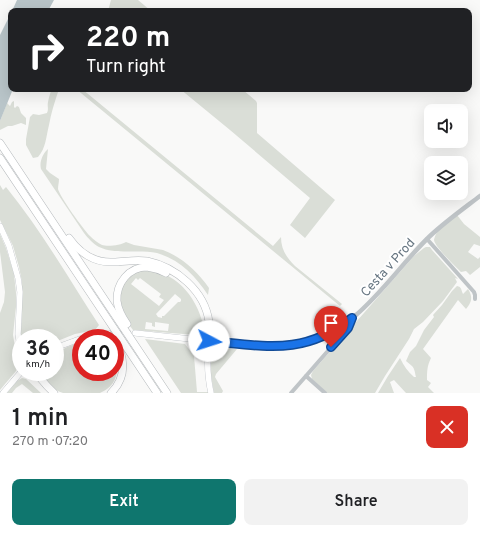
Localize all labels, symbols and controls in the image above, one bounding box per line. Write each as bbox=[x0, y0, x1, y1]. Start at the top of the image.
text: 220 m bbox=[86, 21, 170, 57]
icon: right bbox=[20, 24, 72, 76]
text: Turn right bbox=[86, 56, 166, 79]
map controls bbox=[424, 104, 468, 200]
button: sound bbox=[424, 104, 468, 148]
button: layers bbox=[424, 156, 468, 200]
street label: Cesta v Prod bbox=[358, 236, 419, 301]
pin bbox=[314, 306, 348, 347]
icon: arrive bbox=[320, 312, 342, 334]
position arrow bbox=[188, 320, 230, 362]
speed limit sign: 40 bbox=[72, 329, 124, 381]
text: 36 bbox=[26, 337, 50, 363]
text: km/h bbox=[26, 358, 50, 371]
text: 1 min bbox=[12, 404, 69, 434]
button: close bbox=[426, 406, 468, 448]
text: 270 m · 07:20 bbox=[12, 434, 88, 450]
button: Exit bbox=[12, 479, 236, 525]
button: Share bbox=[244, 479, 468, 525]

